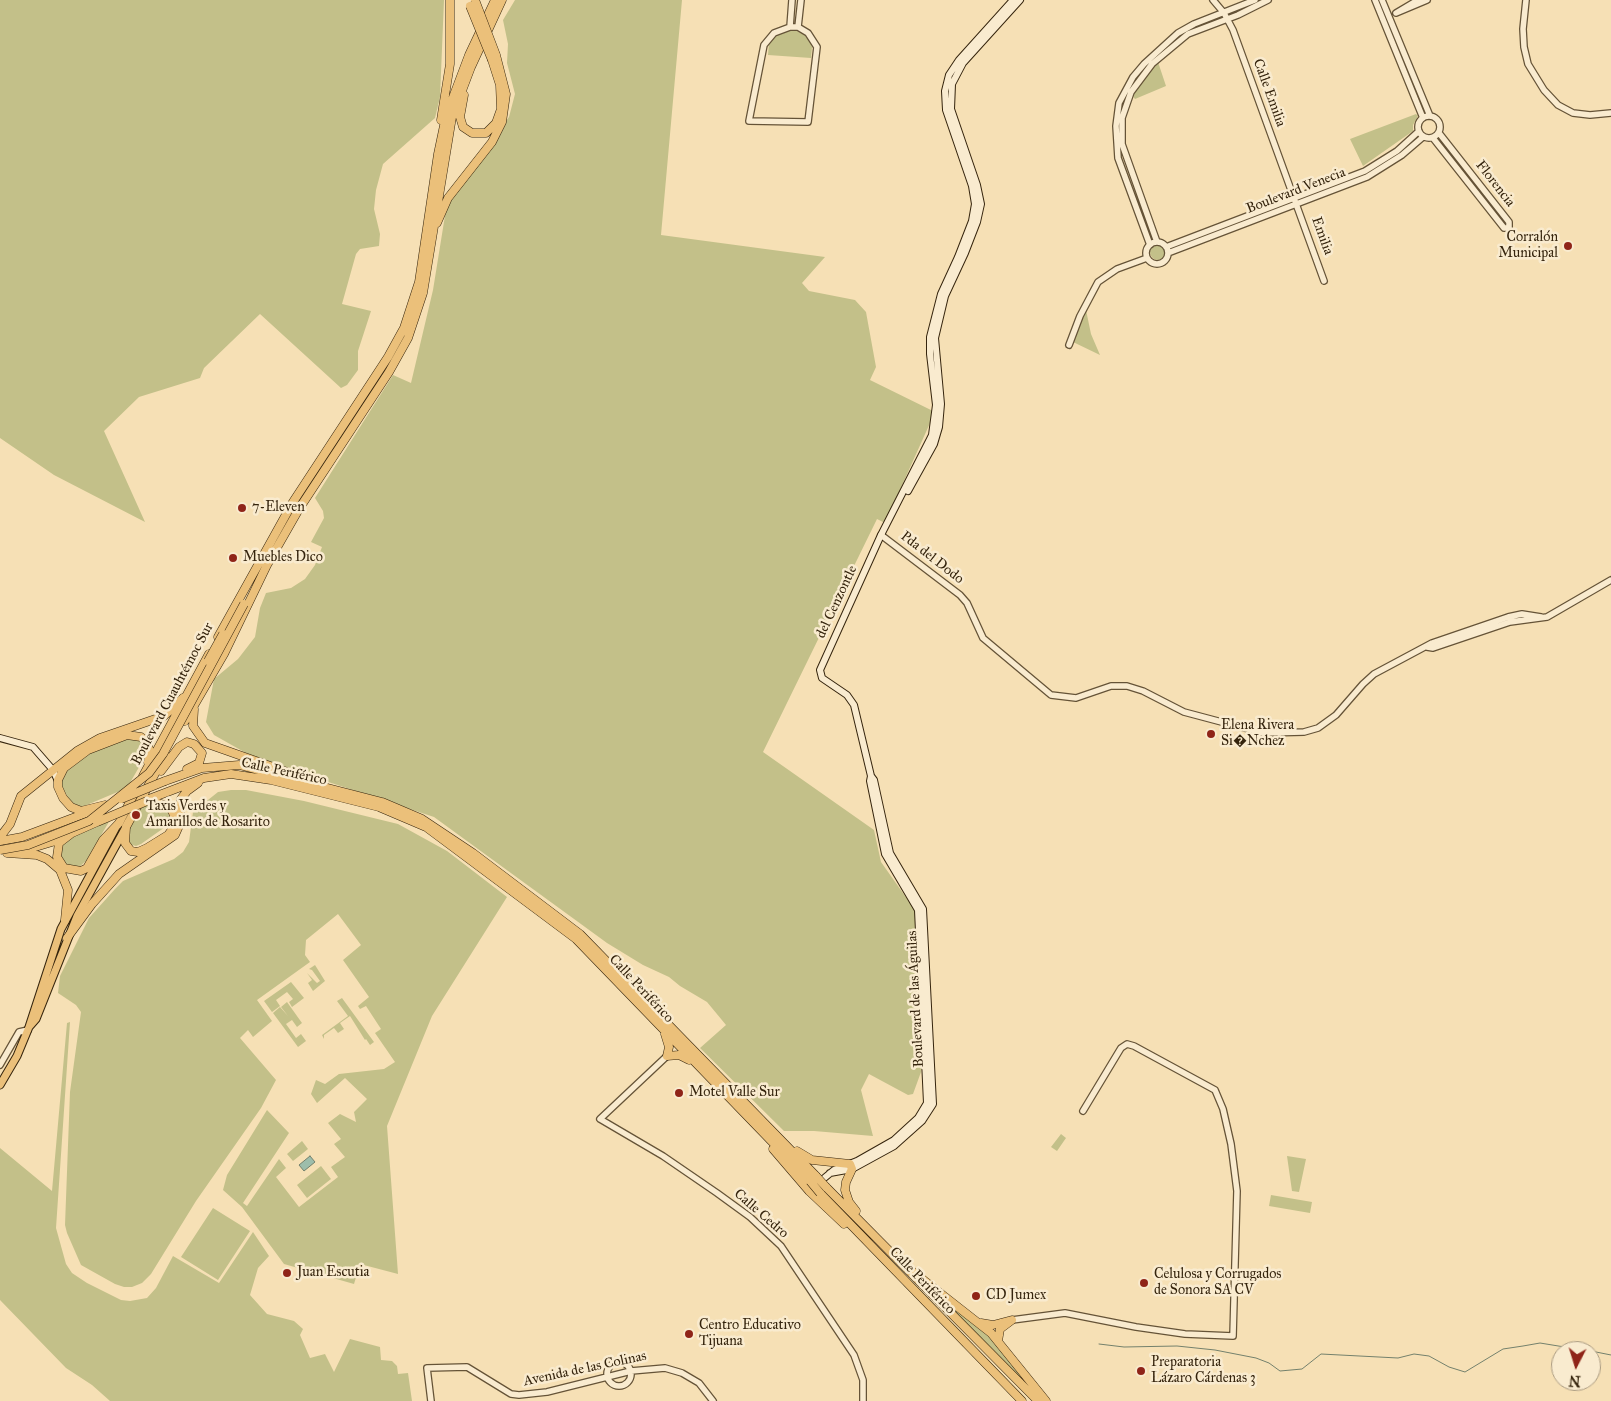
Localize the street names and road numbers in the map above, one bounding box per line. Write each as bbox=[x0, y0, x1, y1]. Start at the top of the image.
street label: Calle Emilia bbox=[1249, 57, 1289, 129]
street label: Florencia bbox=[1472, 157, 1518, 211]
street label: Boulevard Venecia bbox=[1244, 164, 1348, 218]
street label: Emilia bbox=[1307, 215, 1337, 257]
street label: Pda del Dodo bbox=[897, 528, 967, 588]
street label: del Cenzontle bbox=[813, 563, 861, 641]
street label: Boulevard Cuauhtémoc Sur bbox=[128, 620, 218, 768]
street label: Calle Periférico bbox=[240, 755, 328, 789]
street label: Boulevard de las Águilas bbox=[904, 930, 928, 1068]
street label: Calle Periférico bbox=[605, 951, 677, 1027]
street label: Calle Cedro bbox=[730, 1186, 792, 1242]
street label: Calle Periférico bbox=[886, 1244, 958, 1318]
street label: Avenida de las Colinas bbox=[522, 1348, 648, 1390]

